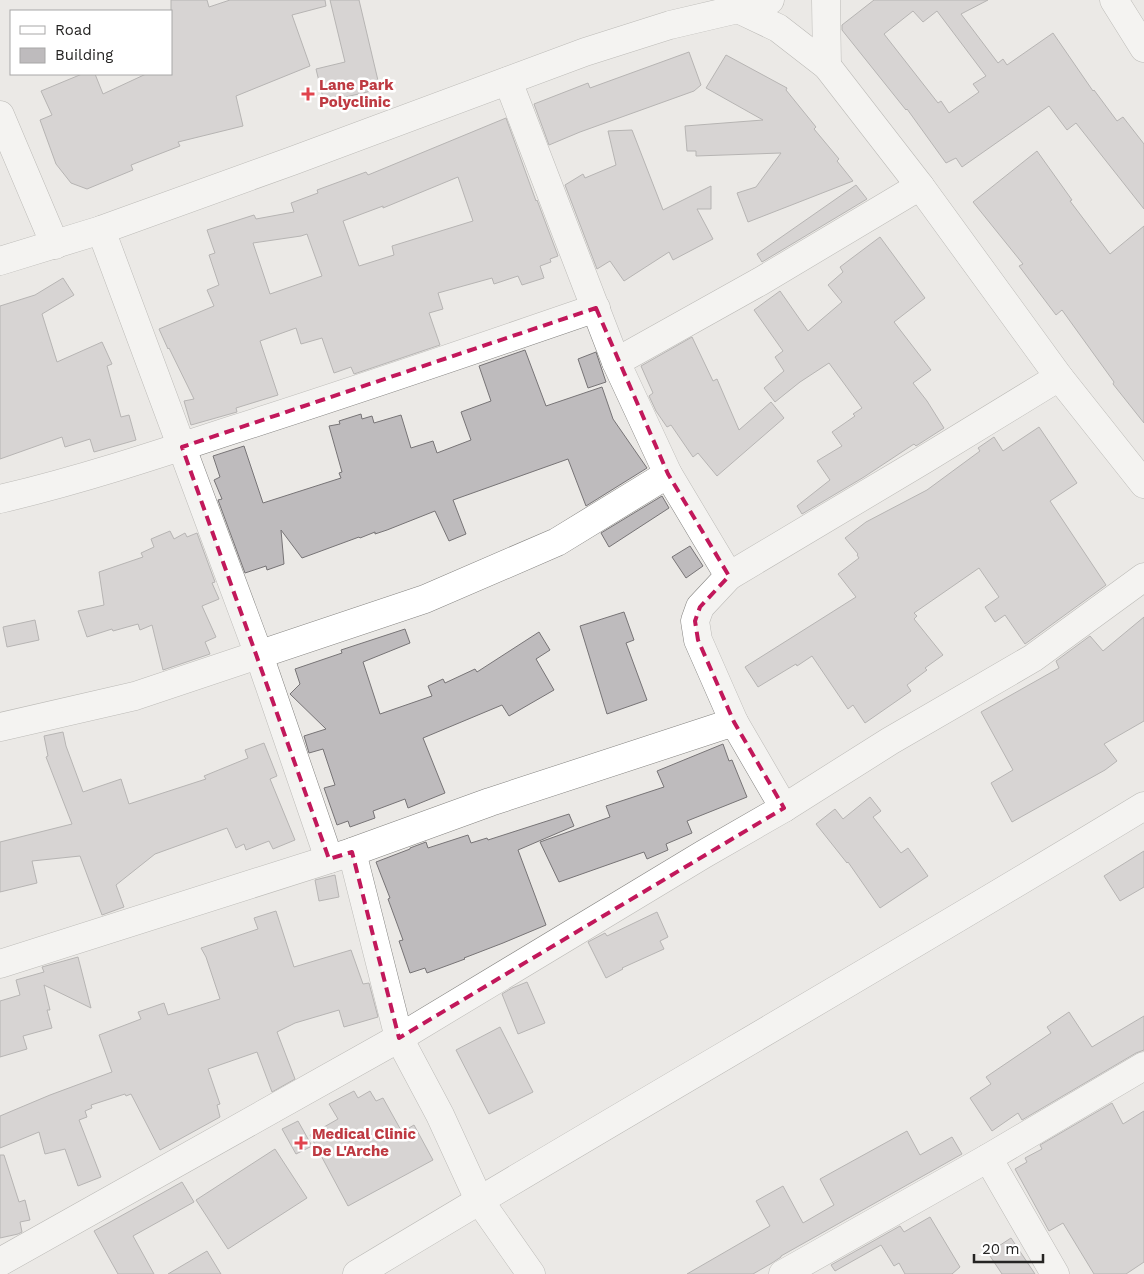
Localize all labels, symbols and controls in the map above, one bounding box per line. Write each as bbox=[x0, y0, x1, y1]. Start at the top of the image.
legend bbox=[10, 10, 172, 75]
text: Road bbox=[55, 21, 92, 39]
text: Building bbox=[55, 46, 113, 64]
place label: Lane Park Polyclinic bbox=[319, 76, 394, 111]
marker: Lane Park Polyclinic bbox=[301, 87, 315, 101]
place label: Medical Clinic De L'Arche bbox=[312, 1125, 416, 1160]
marker: Medical Clinic De L'Arche bbox=[294, 1136, 308, 1150]
scale bar bbox=[974, 1232, 1043, 1264]
text: 20 m bbox=[982, 1240, 1020, 1258]

